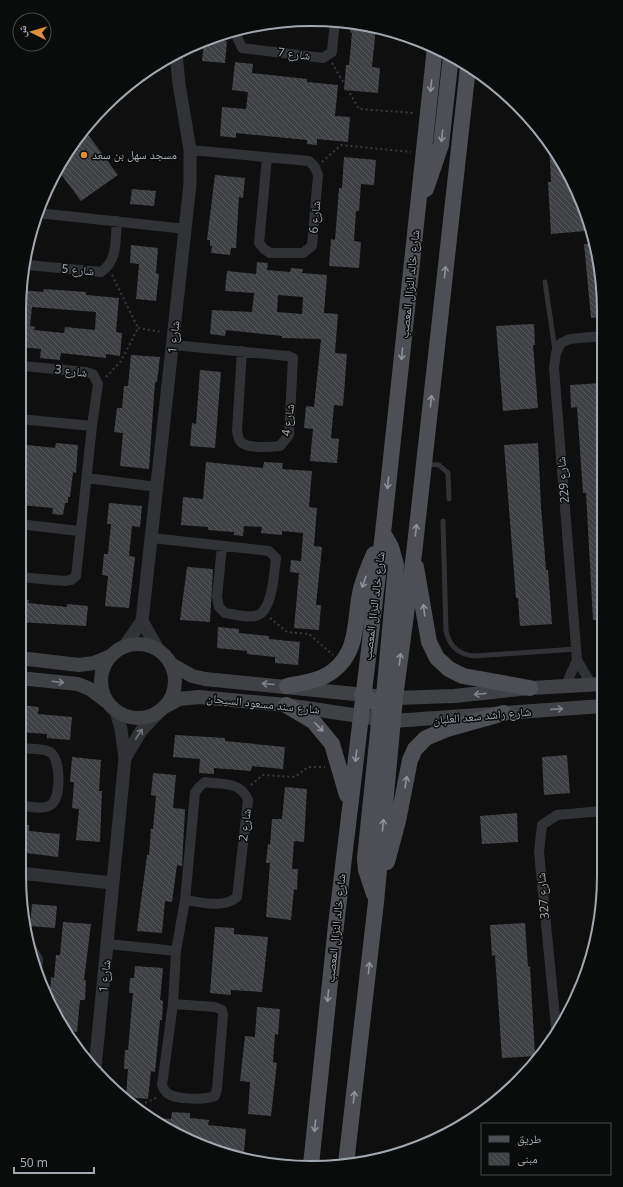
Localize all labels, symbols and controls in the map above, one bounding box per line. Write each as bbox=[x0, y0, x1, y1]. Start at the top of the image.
north arrow bbox=[12, 12, 52, 52]
text: ش bbox=[14, 24, 31, 38]
street label: شارع 7 bbox=[277, 43, 311, 64]
one-way arrow bbox=[427, 79, 435, 92]
one-way arrow bbox=[438, 129, 446, 142]
place label: مسجد سهل بن سعد bbox=[92, 146, 177, 163]
marker: مسجد سهل بن سعد bbox=[79, 150, 89, 160]
street label: شارع 6 bbox=[305, 200, 324, 234]
street label: شارع خالد النزال المعصب bbox=[395, 229, 424, 339]
street label: شارع 5 bbox=[61, 260, 95, 279]
one-way arrow bbox=[441, 266, 449, 279]
street label: شارع 1 bbox=[163, 320, 184, 354]
one-way arrow bbox=[399, 347, 406, 360]
street label: شارع 3 bbox=[54, 360, 88, 381]
one-way arrow bbox=[427, 395, 434, 408]
street label: شارع 4 bbox=[277, 402, 298, 437]
street label: شارع 229 bbox=[552, 456, 573, 504]
one-way arrow bbox=[384, 477, 392, 490]
one-way arrow bbox=[413, 524, 420, 537]
street label: شارع خالد النزال المعصب bbox=[358, 551, 389, 661]
one-way arrow bbox=[359, 576, 367, 588]
one-way arrow bbox=[420, 604, 428, 617]
one-way arrow bbox=[396, 653, 404, 666]
one-way arrow bbox=[51, 678, 64, 686]
one-way arrow bbox=[262, 681, 275, 688]
street label: شارع سند مسعود السيحان bbox=[205, 689, 321, 718]
one-way arrow bbox=[474, 690, 487, 697]
street label: شارع راشد سعد العلبان bbox=[432, 703, 532, 728]
one-way arrow bbox=[550, 706, 563, 713]
one-way arrow bbox=[314, 722, 323, 732]
one-way arrow bbox=[136, 728, 144, 740]
one-way arrow bbox=[352, 749, 360, 762]
one-way arrow bbox=[402, 776, 410, 789]
street label: شارع 2 bbox=[234, 808, 255, 842]
one-way arrow bbox=[380, 819, 387, 832]
street label: شارع 327 bbox=[532, 872, 553, 920]
street label: شارع خالد النزال المعصب bbox=[321, 873, 350, 983]
street label: شارع 1 bbox=[94, 959, 115, 993]
one-way arrow bbox=[365, 962, 372, 975]
one-way arrow bbox=[325, 989, 332, 1002]
one-way arrow bbox=[350, 1091, 358, 1104]
one-way arrow bbox=[312, 1119, 319, 1132]
legend bbox=[481, 1123, 611, 1175]
text: طريق bbox=[517, 1130, 542, 1147]
scale bar bbox=[14, 1149, 94, 1175]
text: مبنى bbox=[517, 1150, 538, 1167]
text: 50 m bbox=[20, 1154, 48, 1171]

